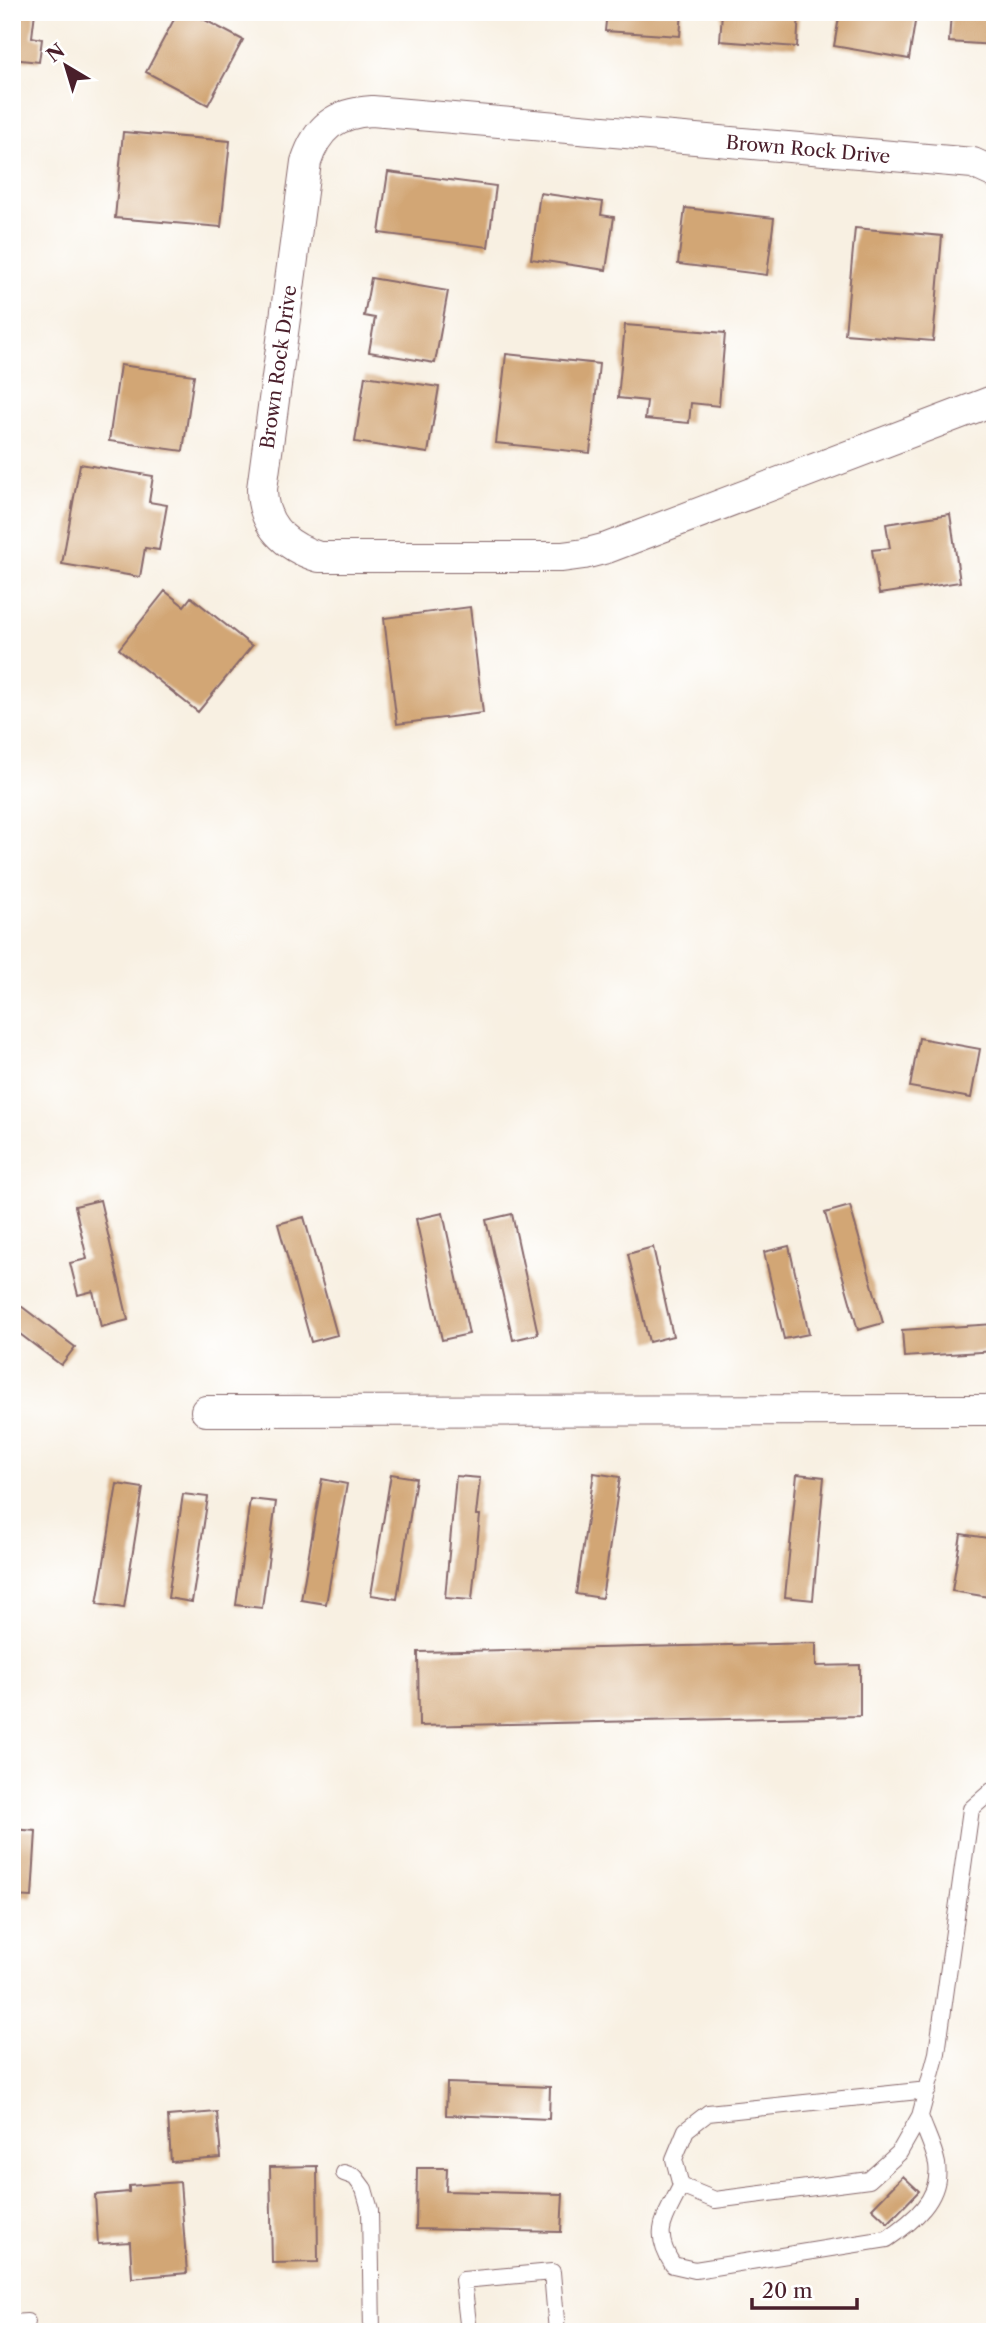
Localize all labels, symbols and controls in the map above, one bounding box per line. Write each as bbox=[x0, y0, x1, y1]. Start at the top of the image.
north arrow bbox=[32, 32, 102, 102]
text: N bbox=[42, 39, 69, 67]
street label: Brown Rock Drive bbox=[725, 131, 891, 168]
street label: Brown Rock Drive bbox=[256, 284, 301, 450]
scale bar bbox=[752, 2267, 856, 2311]
text: 20 m bbox=[762, 2278, 813, 2303]

